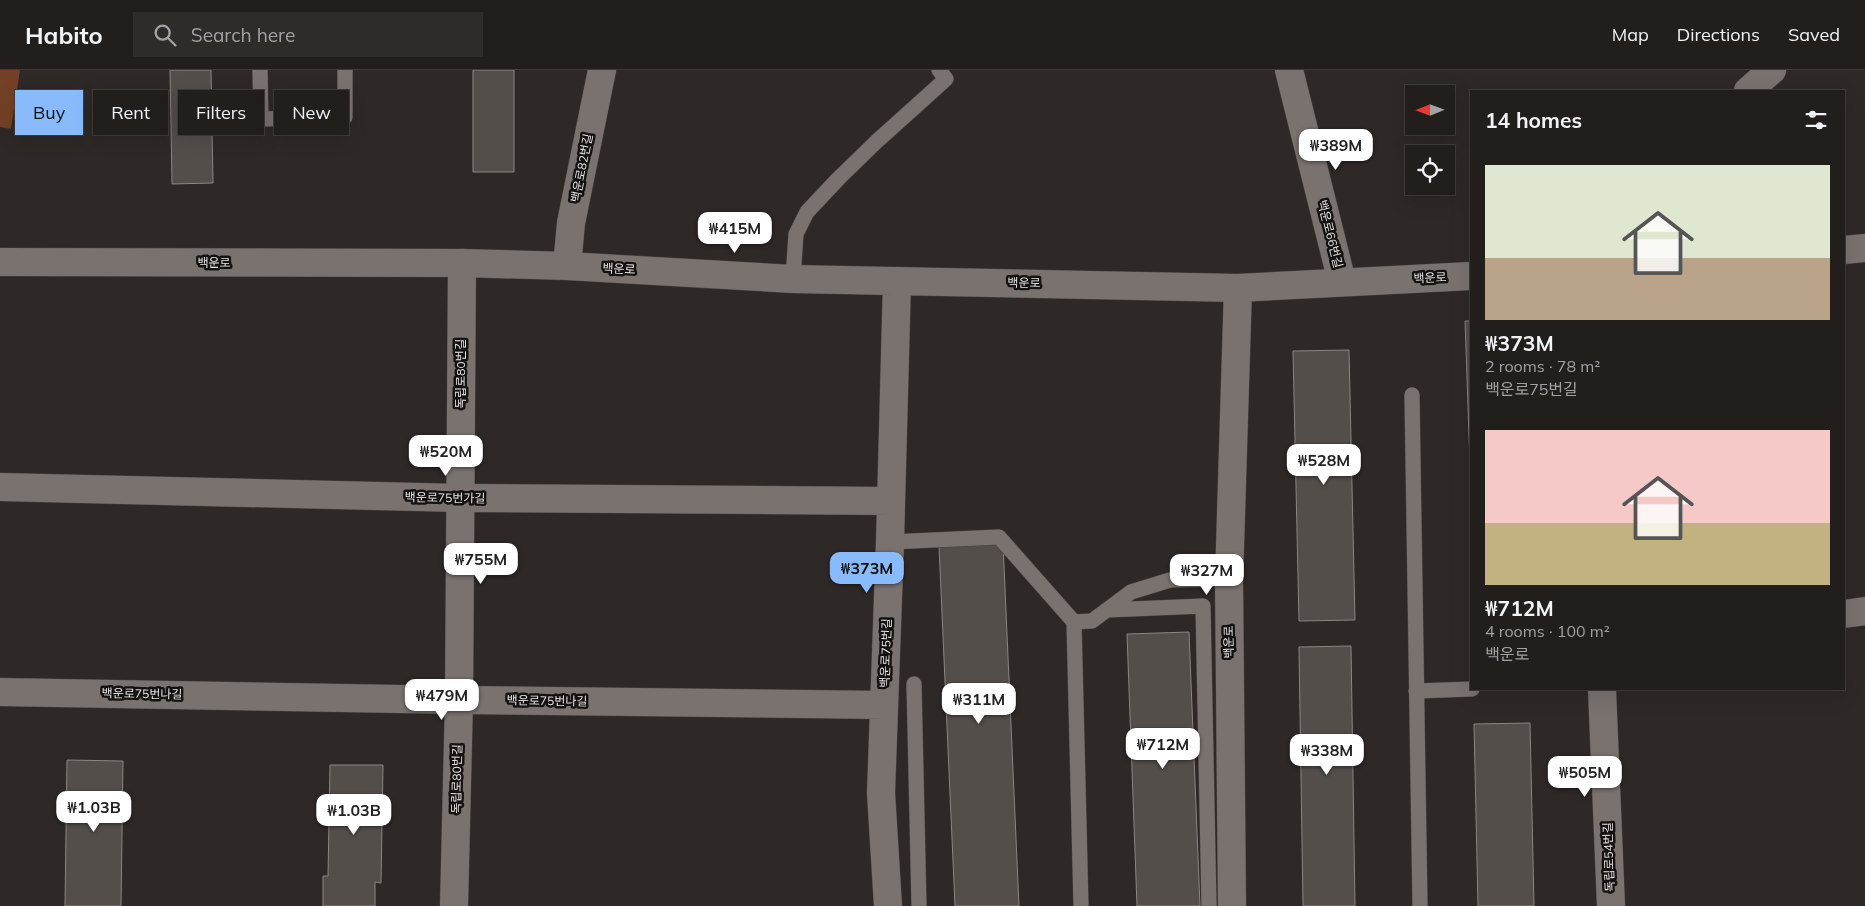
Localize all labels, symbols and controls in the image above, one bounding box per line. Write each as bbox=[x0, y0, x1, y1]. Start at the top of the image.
search box bbox=[133, 12, 483, 57]
text: Habito bbox=[25, 20, 103, 50]
icon: search bbox=[151, 21, 179, 49]
text: Search here bbox=[191, 23, 295, 47]
text: Map bbox=[1612, 23, 1649, 46]
text: Directions bbox=[1677, 23, 1760, 46]
text: Saved bbox=[1788, 23, 1840, 46]
north arrow bbox=[1405, 85, 1455, 135]
map controls bbox=[1405, 85, 1455, 195]
chip: Buy bbox=[15, 90, 83, 135]
chip: Rent bbox=[93, 90, 168, 135]
chip: Filters bbox=[178, 90, 264, 135]
chip: New bbox=[274, 90, 349, 135]
icon: filters bbox=[1802, 106, 1830, 134]
text: 14 homes bbox=[1485, 107, 1582, 133]
pin: ₩389M bbox=[1301, 128, 1371, 171]
street label: 백운로82번길 bbox=[568, 132, 596, 204]
text: ₩389M bbox=[1310, 135, 1362, 155]
button: locate bbox=[1405, 145, 1455, 195]
street label: 백운로66번길 bbox=[1315, 198, 1346, 269]
icon: home bbox=[1613, 198, 1703, 288]
pin: ₩415M bbox=[700, 212, 770, 254]
text: ₩415M bbox=[709, 218, 761, 238]
street label: 백운로 bbox=[197, 255, 231, 270]
street label: 백운로 bbox=[602, 260, 636, 277]
street label: 백운로 bbox=[1413, 269, 1447, 286]
street label: 백운로 bbox=[1007, 275, 1041, 290]
text: ₩373M bbox=[1485, 330, 1554, 356]
street label: 독립로80번길 bbox=[453, 339, 468, 409]
text: 2 rooms · 78 m² bbox=[1485, 356, 1600, 376]
text: 백운로75번길 bbox=[1485, 379, 1578, 399]
pin: ₩520M bbox=[411, 434, 481, 477]
text: ₩520M bbox=[420, 441, 472, 461]
pin: ₩528M bbox=[1289, 444, 1359, 486]
text: ₩528M bbox=[1298, 450, 1350, 470]
icon: home bbox=[1613, 463, 1703, 553]
street label: 백운로75번가길 bbox=[405, 489, 485, 506]
pin: ₩755M bbox=[446, 542, 516, 585]
text: ₩755M bbox=[455, 549, 507, 569]
pin: ₩373M bbox=[832, 552, 902, 594]
pin: ₩327M bbox=[1172, 554, 1242, 596]
text: ₩373M bbox=[841, 558, 893, 578]
text: ₩327M bbox=[1181, 560, 1233, 580]
text: ₩712M bbox=[1485, 595, 1554, 621]
street label: 백운로75번길 bbox=[877, 618, 894, 688]
text: 4 rooms · 100 m² bbox=[1485, 621, 1610, 641]
street label: 백운로 bbox=[1221, 625, 1236, 659]
text: 백운로 bbox=[1485, 644, 1529, 664]
pin: ₩479M bbox=[407, 678, 477, 721]
pin: ₩311M bbox=[944, 682, 1014, 725]
street label: 백운로75번나길 bbox=[102, 685, 182, 702]
text: ₩479M bbox=[416, 685, 468, 705]
text: ₩311M bbox=[953, 689, 1005, 709]
street label: 백운로75번나길 bbox=[507, 692, 587, 709]
pin: ₩712M bbox=[1128, 728, 1198, 770]
text: ₩712M bbox=[1137, 734, 1189, 754]
pin: ₩338M bbox=[1292, 734, 1362, 776]
text: ₩338M bbox=[1301, 740, 1353, 760]
street label: 독립로80번길 bbox=[448, 744, 465, 814]
pin: ₩505M bbox=[1550, 756, 1620, 798]
text: ₩505M bbox=[1559, 762, 1611, 782]
pin: ₩1.03B bbox=[53, 790, 135, 833]
pin: ₩1.03B bbox=[313, 794, 395, 836]
text: ₩1.03B bbox=[67, 797, 121, 817]
text: ₩1.03B bbox=[327, 800, 381, 820]
street label: 독립로54번길 bbox=[1600, 822, 1617, 892]

